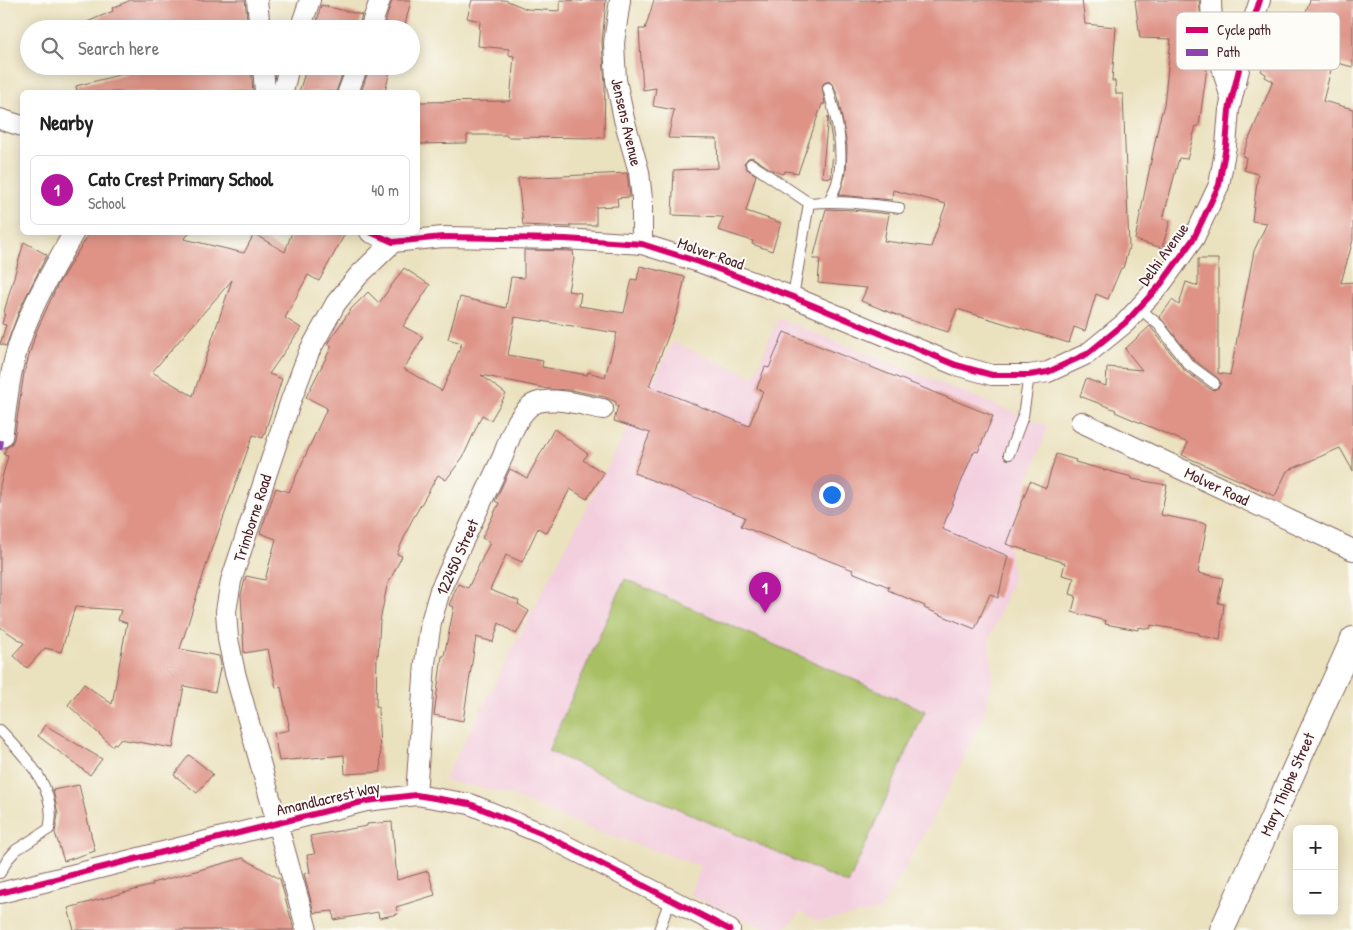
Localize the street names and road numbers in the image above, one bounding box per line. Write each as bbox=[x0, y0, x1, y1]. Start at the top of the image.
street label: Jensens Avenue bbox=[606, 76, 648, 169]
street label: Delhi Avenue bbox=[1133, 218, 1194, 290]
street label: Molver Road bbox=[675, 231, 747, 275]
street label: Molver Road bbox=[1181, 461, 1253, 511]
street label: Trimborne Road bbox=[228, 471, 276, 565]
street label: 122450 Street bbox=[430, 515, 484, 599]
street label: Mary Thiphe Street bbox=[1254, 728, 1320, 839]
street label: Amandlacrest Way bbox=[274, 775, 382, 821]

